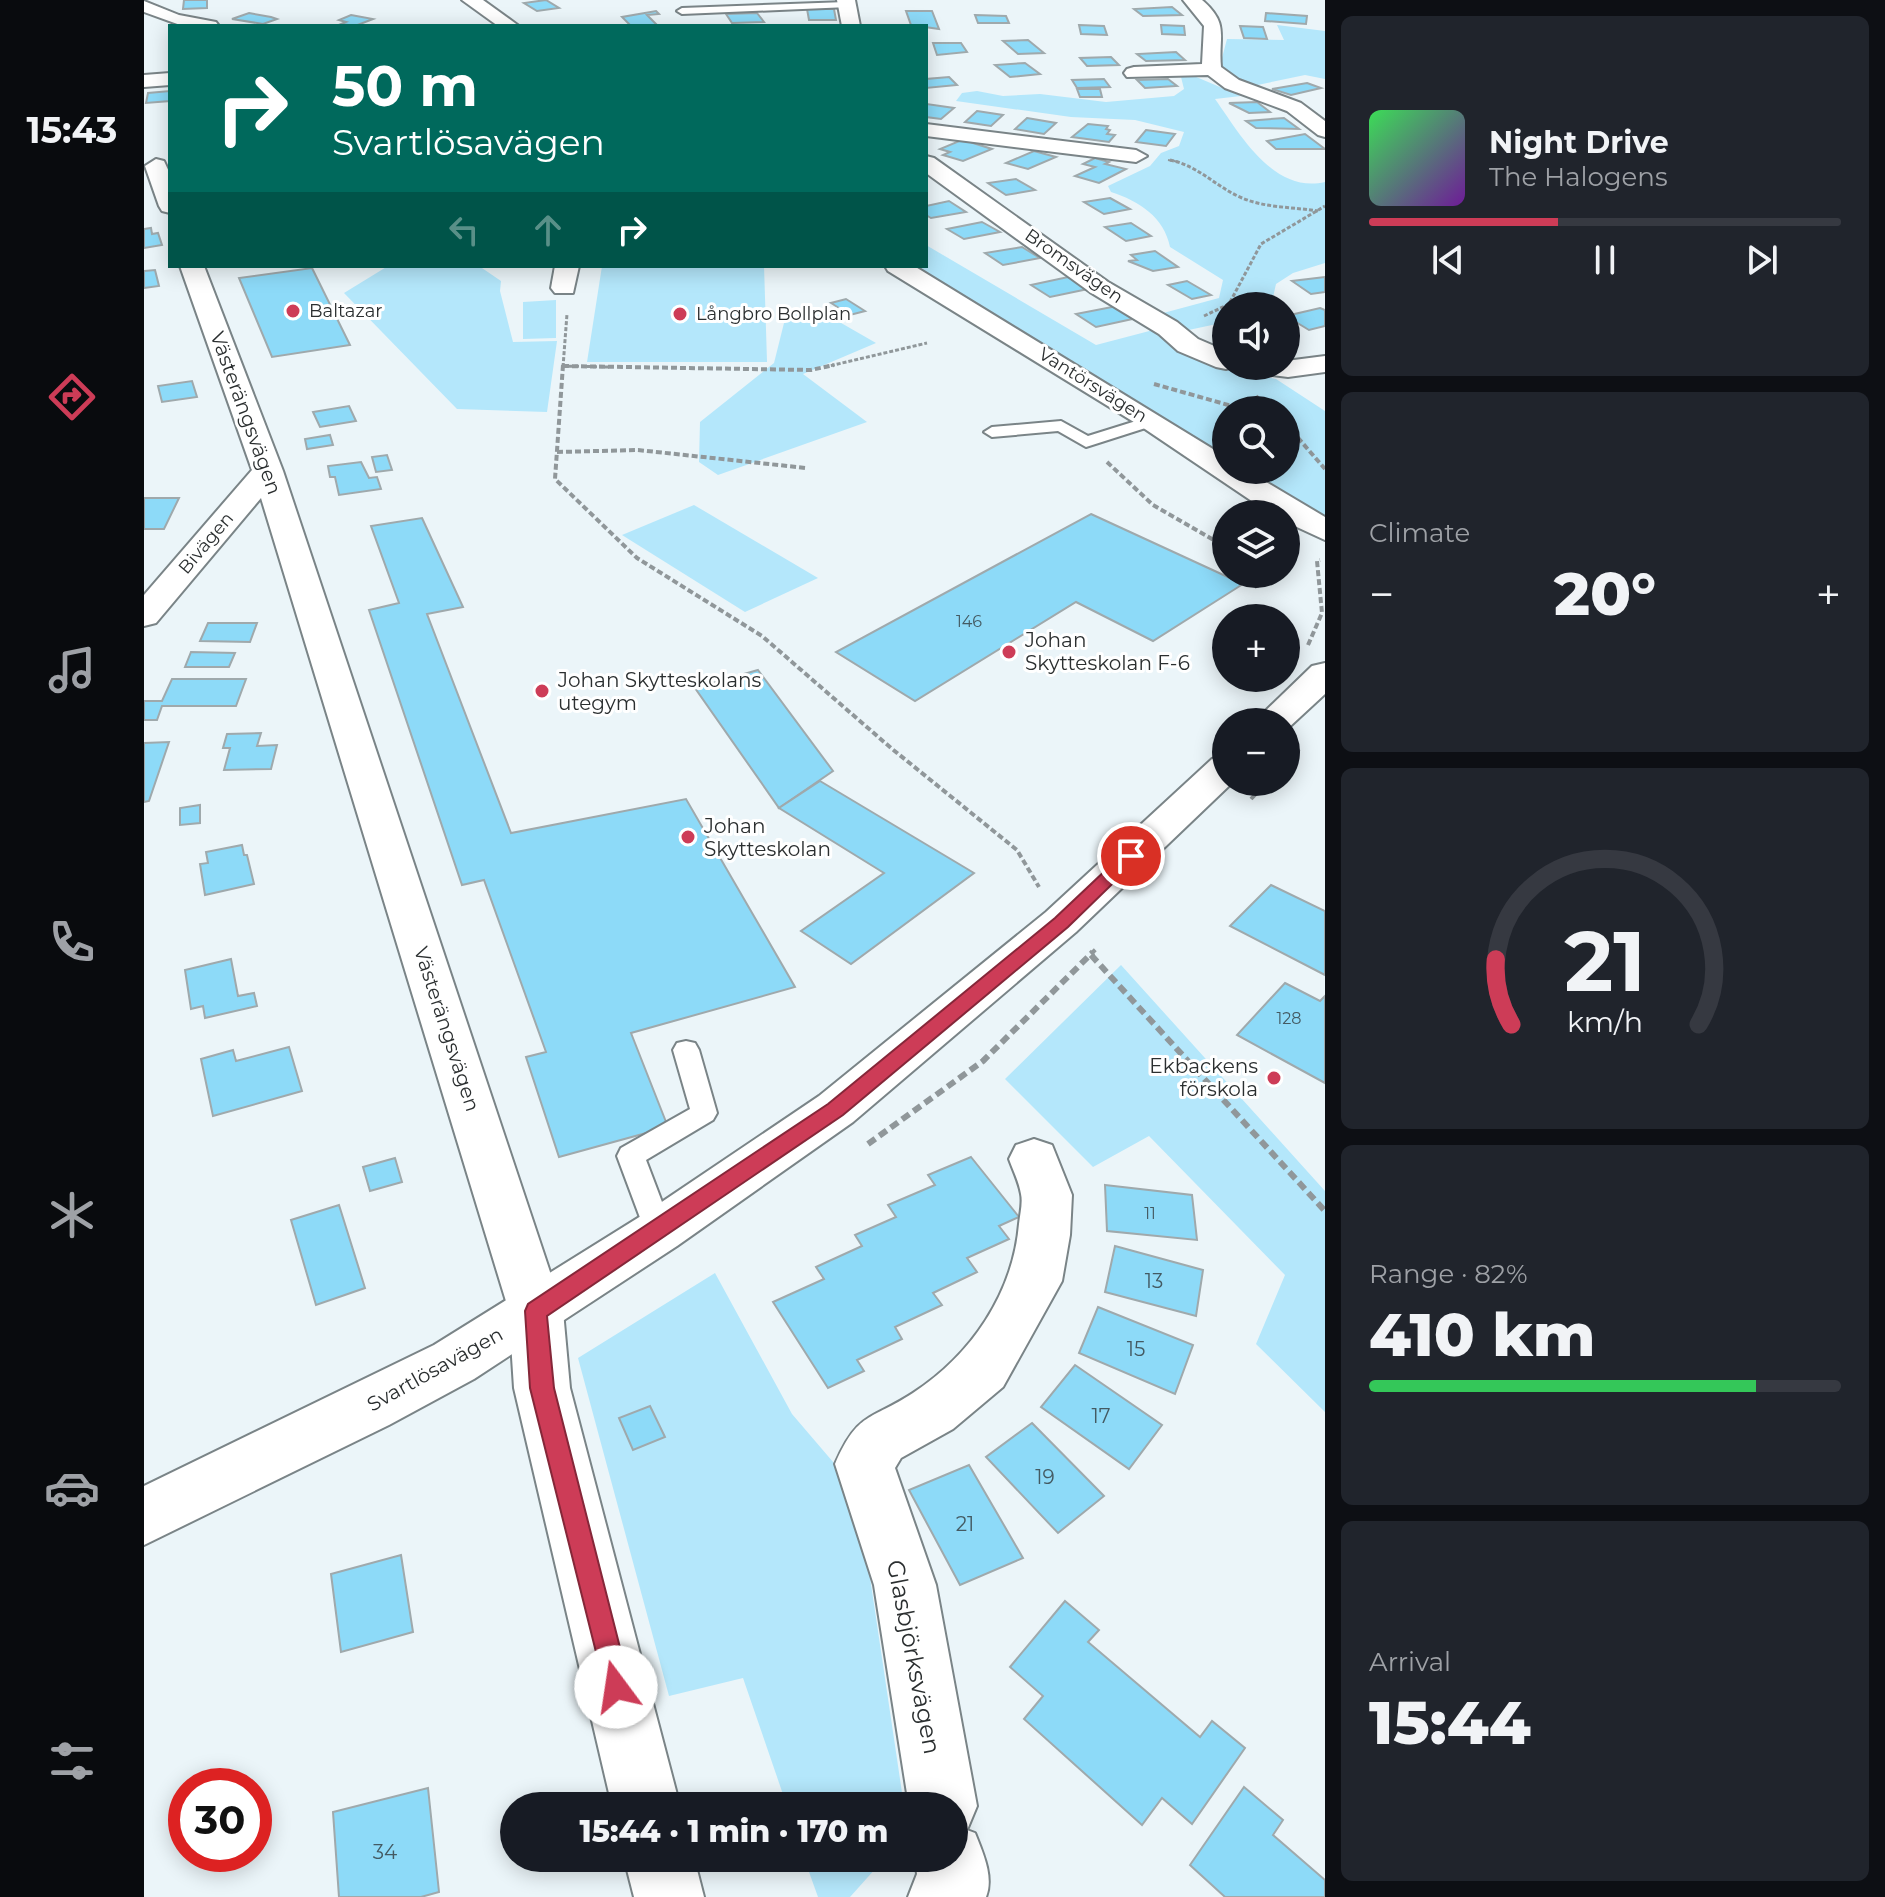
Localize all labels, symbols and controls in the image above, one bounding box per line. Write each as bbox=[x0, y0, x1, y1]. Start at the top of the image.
text: 50 m bbox=[332, 52, 478, 120]
icon: right bbox=[200, 56, 304, 160]
text: 15:43 bbox=[27, 108, 117, 152]
text: Svartlösavägen bbox=[332, 120, 605, 164]
text: Night Drive bbox=[1489, 124, 1669, 161]
text: The Halogens bbox=[1489, 161, 1668, 193]
icon: left bbox=[442, 208, 486, 252]
icon: ahead bbox=[526, 208, 570, 252]
icon: right bbox=[610, 208, 654, 252]
street label: Bromsvägen bbox=[1021, 224, 1127, 308]
icon: previous bbox=[1426, 238, 1470, 282]
icon: pause bbox=[1583, 238, 1627, 282]
icon: next bbox=[1740, 238, 1784, 282]
map controls bbox=[1212, 292, 1300, 796]
button: sound bbox=[1212, 292, 1300, 380]
place label: Baltazar bbox=[309, 300, 382, 322]
marker: Baltazar bbox=[284, 302, 302, 320]
place label: Långbro Bollplan bbox=[696, 303, 851, 325]
marker: Långbro Bollplan bbox=[671, 305, 689, 323]
street label: Västerängsvägen bbox=[205, 328, 287, 498]
street label: Vantörsvägen bbox=[1035, 343, 1151, 427]
icon: directions bbox=[44, 369, 100, 425]
button: search bbox=[1212, 396, 1300, 484]
button: layers bbox=[1212, 500, 1300, 588]
street label: Bivägen bbox=[174, 508, 238, 578]
text: Climate bbox=[1369, 517, 1470, 549]
text: 20° bbox=[1554, 557, 1656, 630]
text: − bbox=[1369, 567, 1394, 621]
text: + bbox=[1816, 567, 1841, 621]
button: + bbox=[1212, 604, 1300, 692]
house number: 146 bbox=[956, 612, 982, 631]
place label: Johan Skytteskolan F-6 bbox=[1024, 628, 1190, 675]
icon: music bbox=[44, 642, 100, 698]
marker: Johan Skytteskolan F-6 bbox=[1000, 643, 1018, 661]
place label: Johan Skytteskolans utegym bbox=[557, 668, 762, 715]
marker: Johan Skytteskolans utegym bbox=[533, 682, 551, 700]
button: − bbox=[1212, 708, 1300, 796]
place label: Johan Skytteskolan bbox=[703, 814, 831, 861]
pin bbox=[1097, 822, 1165, 890]
marker: Johan Skytteskolan bbox=[679, 828, 697, 846]
icon: arrive bbox=[1109, 834, 1153, 878]
text: 21 bbox=[1564, 909, 1646, 1011]
icon: phone bbox=[44, 914, 100, 970]
street label: Västerängsvägen bbox=[409, 944, 485, 1114]
text: km/h bbox=[1567, 1004, 1643, 1039]
house number: 128 bbox=[1276, 1009, 1302, 1028]
place label: Ekbackens förskola bbox=[1149, 1054, 1258, 1101]
marker: Ekbackens förskola bbox=[1265, 1069, 1283, 1087]
icon: climate bbox=[44, 1187, 100, 1243]
house number: 11 bbox=[1144, 1204, 1156, 1223]
text: Range · 82% bbox=[1369, 1258, 1527, 1290]
house number: 13 bbox=[1145, 1269, 1163, 1293]
text: 410 km bbox=[1369, 1298, 1596, 1371]
street label: Svartlösavägen bbox=[363, 1322, 507, 1416]
house number: 15 bbox=[1127, 1337, 1145, 1361]
house number: 17 bbox=[1092, 1404, 1111, 1428]
icon: car bbox=[44, 1460, 100, 1516]
house number: 19 bbox=[1035, 1465, 1055, 1489]
house number: 21 bbox=[956, 1512, 974, 1536]
street label: Glasbjörksvägen bbox=[881, 1557, 947, 1757]
position arrow bbox=[574, 1645, 658, 1729]
text: Arrival bbox=[1369, 1646, 1451, 1678]
text: 15:44 bbox=[1369, 1686, 1531, 1759]
icon: filters bbox=[44, 1733, 100, 1789]
speed limit sign: 30 bbox=[168, 1768, 272, 1872]
text: 15:44 · 1 min · 170 m bbox=[580, 1813, 888, 1850]
house number: 34 bbox=[373, 1840, 397, 1864]

